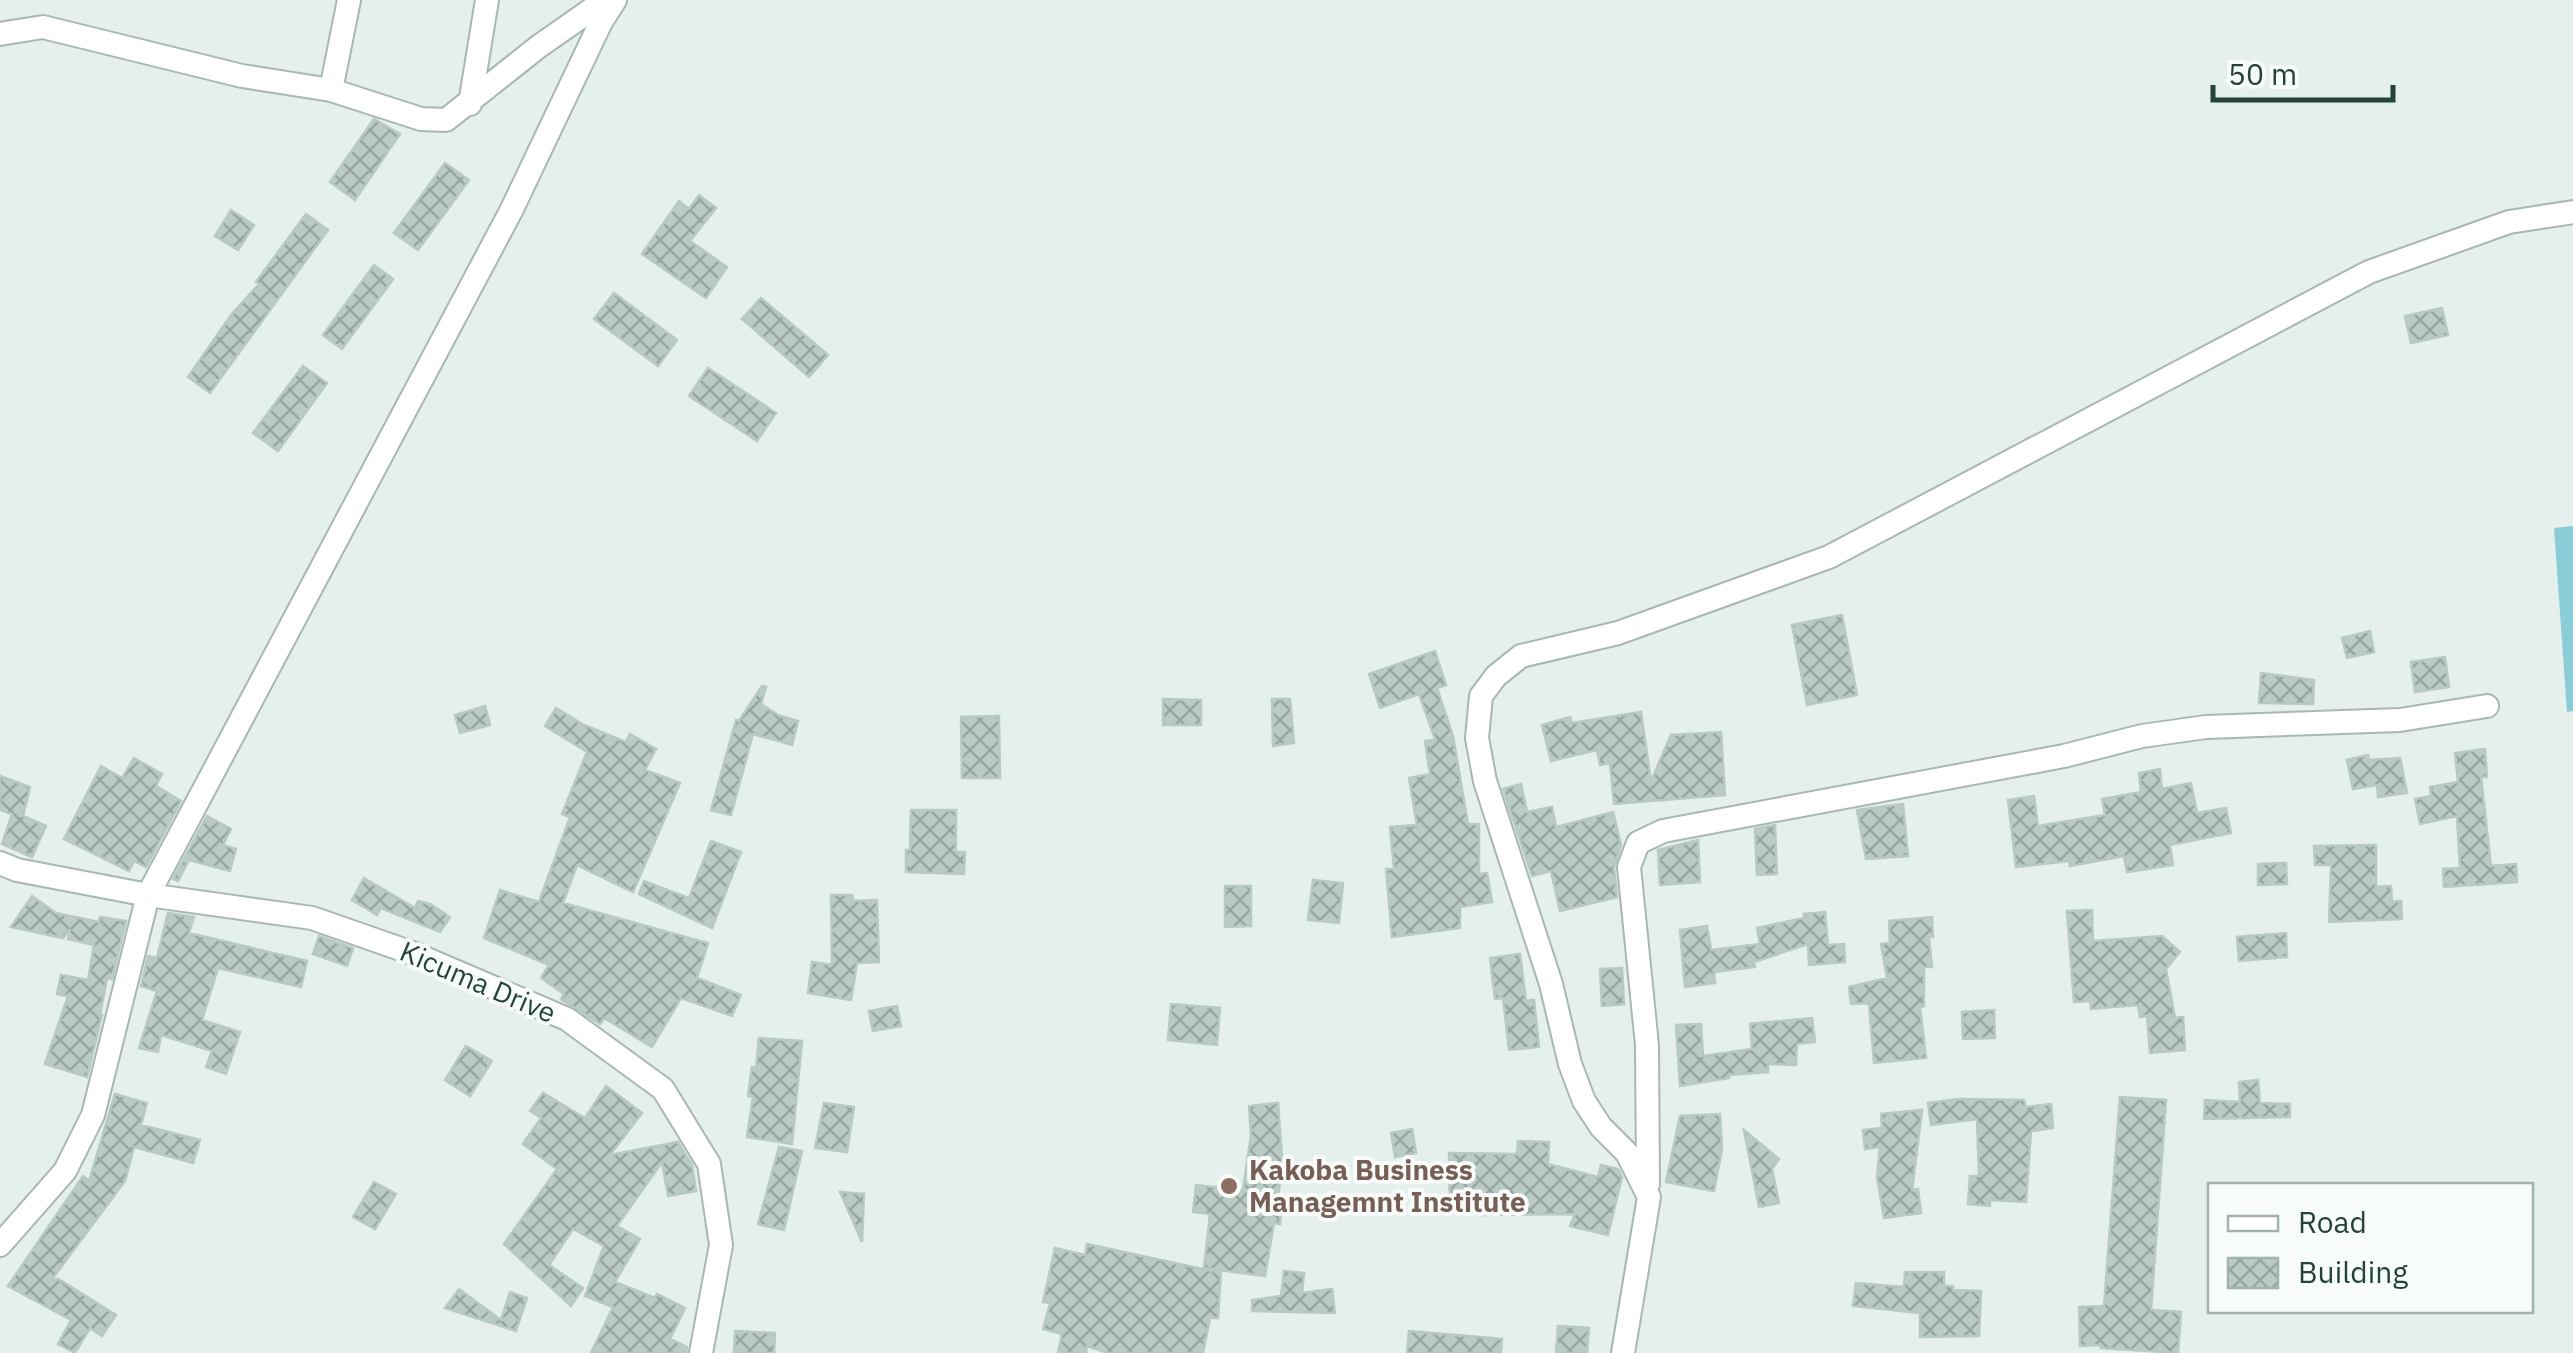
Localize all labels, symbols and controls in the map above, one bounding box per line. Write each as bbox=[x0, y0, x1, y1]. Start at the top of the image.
scale bar bbox=[2213, 40, 2393, 102]
text: 50 m bbox=[2228, 54, 2297, 93]
street label: Kicuma Drive bbox=[395, 932, 562, 1031]
place label: Kakoba Business Managemnt Institute bbox=[1249, 1151, 1526, 1220]
marker: Kakoba Business Managemnt Institute bbox=[1218, 1175, 1240, 1197]
legend bbox=[2208, 1183, 2533, 1313]
text: Road bbox=[2298, 1202, 2367, 1241]
text: Building bbox=[2298, 1252, 2408, 1291]

